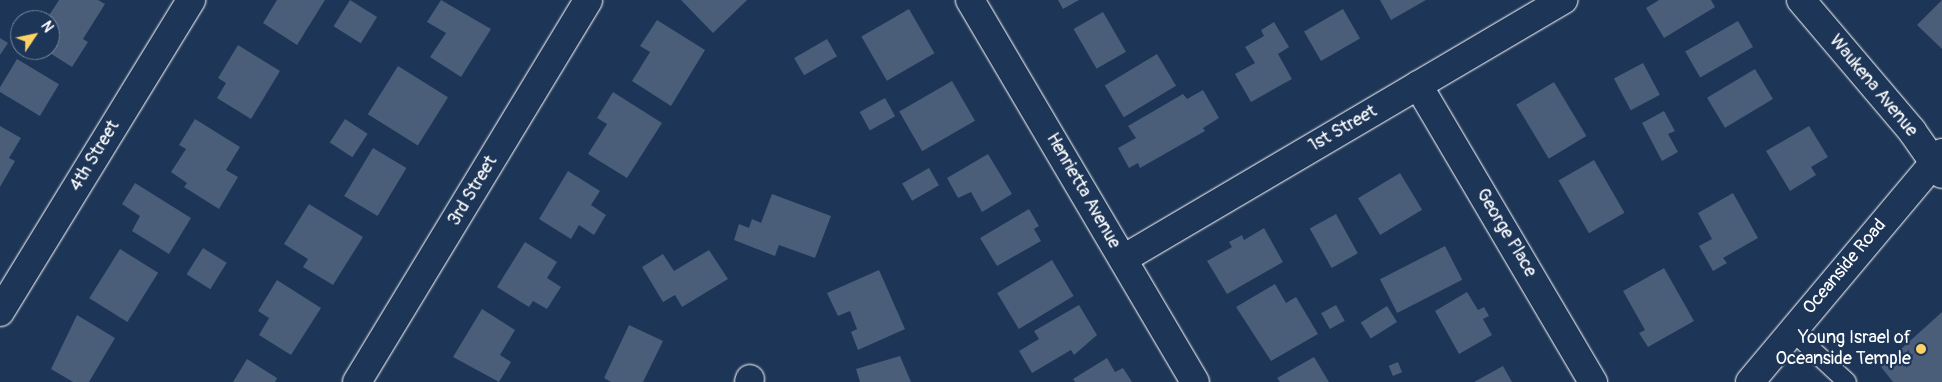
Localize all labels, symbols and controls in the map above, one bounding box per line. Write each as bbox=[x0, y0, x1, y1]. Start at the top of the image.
north arrow bbox=[10, 10, 60, 60]
text: N bbox=[37, 18, 57, 36]
street label: Waukena Avenue bbox=[1824, 31, 1922, 141]
street label: 1st Street bbox=[1305, 101, 1381, 157]
street label: 4th Street bbox=[65, 117, 125, 195]
street label: Henrietta Avenue bbox=[1041, 129, 1125, 253]
street label: 3rd Street bbox=[444, 152, 502, 230]
street label: George Place bbox=[1471, 185, 1541, 281]
street label: Oceanside Road bbox=[1799, 215, 1891, 319]
place label: Young Israel of Oceanside Temple bbox=[1776, 328, 1911, 370]
marker: Young Israel of Oceanside Temple bbox=[1915, 343, 1927, 355]

